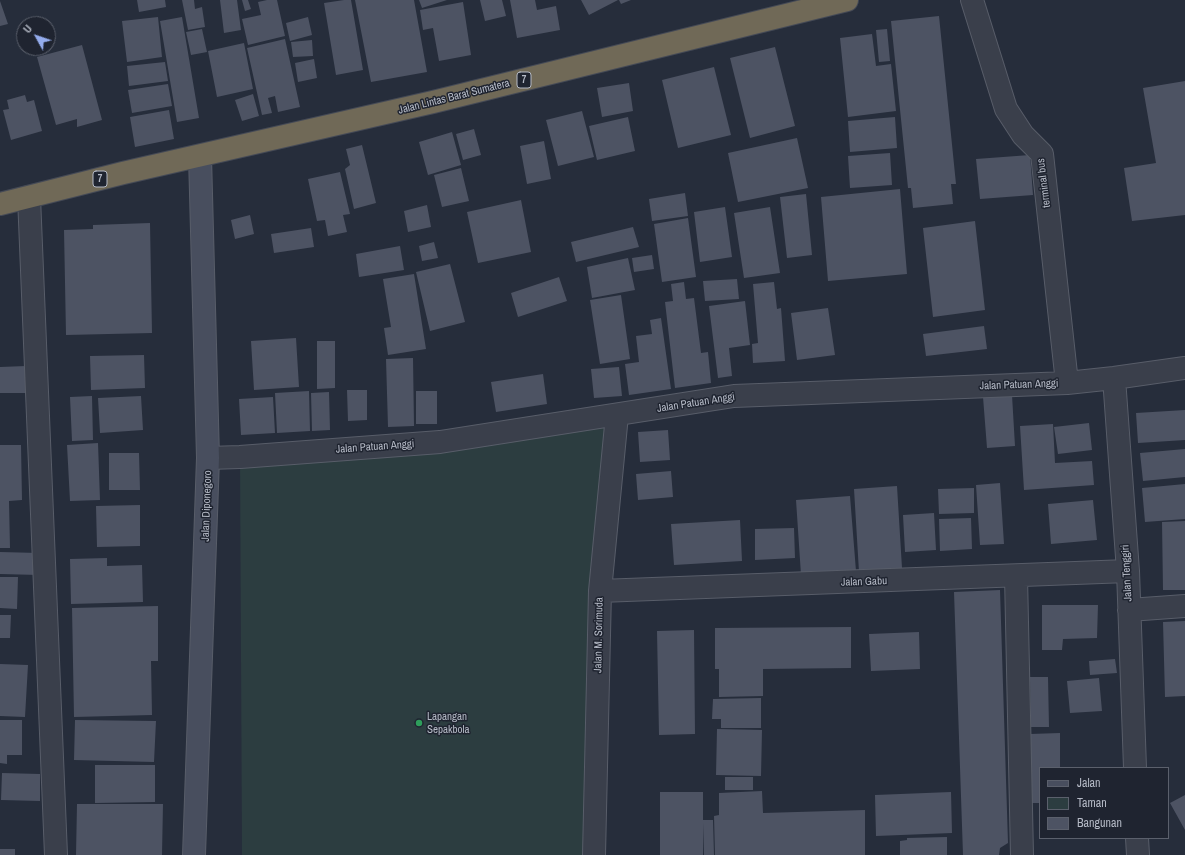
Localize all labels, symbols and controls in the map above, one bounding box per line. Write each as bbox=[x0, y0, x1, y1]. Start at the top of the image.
north arrow bbox=[16, 16, 56, 56]
text: U bbox=[20, 22, 35, 36]
road number: 7 bbox=[517, 72, 531, 88]
street label: Jalan Lintas Barat Sumatera bbox=[397, 77, 511, 117]
street label: terminal bus bbox=[1034, 158, 1054, 208]
road number: 7 bbox=[93, 171, 107, 187]
street label: Jalan Patuan Anggi bbox=[979, 377, 1059, 393]
street label: Jalan Patuan Anggi bbox=[656, 390, 736, 416]
street label: Jalan Patuan Anggi bbox=[335, 438, 415, 456]
street label: Jalan Diponegoro bbox=[199, 470, 215, 542]
street label: Jalan Tenggiri bbox=[1119, 544, 1135, 602]
street label: Jalan Gabu bbox=[841, 575, 887, 589]
street label: Jalan M. Sorimuda bbox=[592, 597, 606, 673]
place label: Lapangan Sepakbola bbox=[427, 710, 470, 736]
marker: Lapangan Sepakbola bbox=[414, 718, 424, 728]
legend bbox=[1039, 767, 1169, 839]
text: Jalan bbox=[1077, 775, 1101, 791]
text: Taman bbox=[1077, 795, 1107, 811]
text: Bangunan bbox=[1077, 815, 1122, 831]

